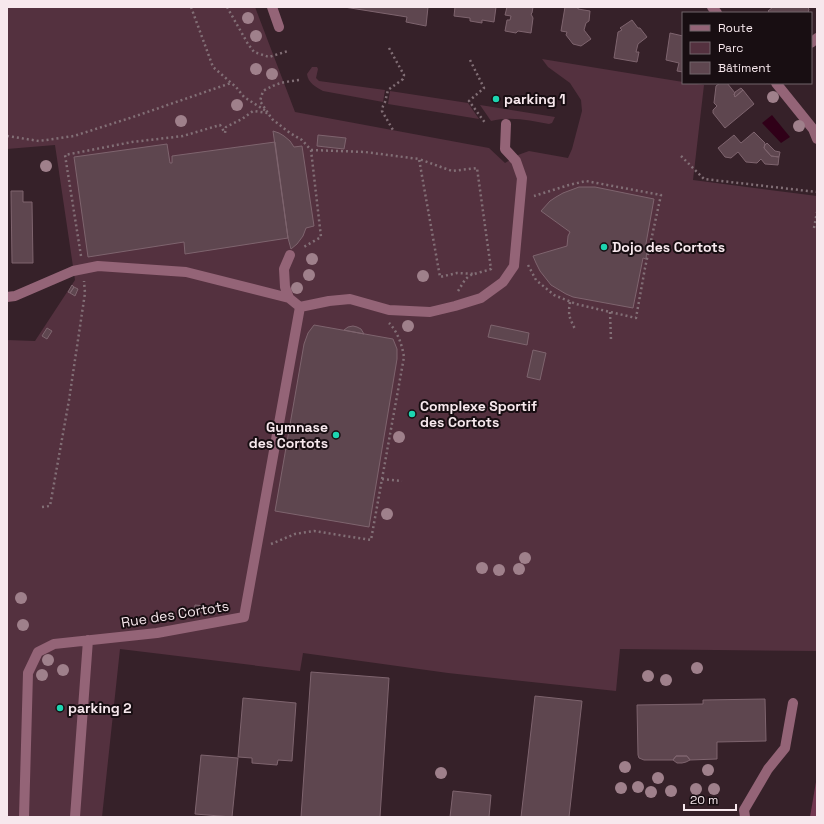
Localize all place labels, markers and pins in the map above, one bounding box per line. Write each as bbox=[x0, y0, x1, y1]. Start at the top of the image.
place label: parking 1 bbox=[504, 90, 566, 108]
marker: parking 1 bbox=[491, 94, 501, 104]
place label: Dojo des Cortots bbox=[612, 238, 725, 256]
marker: Dojo des Cortots bbox=[599, 242, 609, 252]
place label: Complexe Sportif des Cortots bbox=[420, 397, 537, 431]
marker: Complexe Sportif des Cortots bbox=[407, 409, 417, 419]
place label: Gymnase des Cortots bbox=[249, 418, 328, 452]
marker: Gymnase des Cortots bbox=[331, 430, 341, 440]
place label: parking 2 bbox=[68, 699, 132, 717]
marker: parking 2 bbox=[55, 703, 65, 713]

